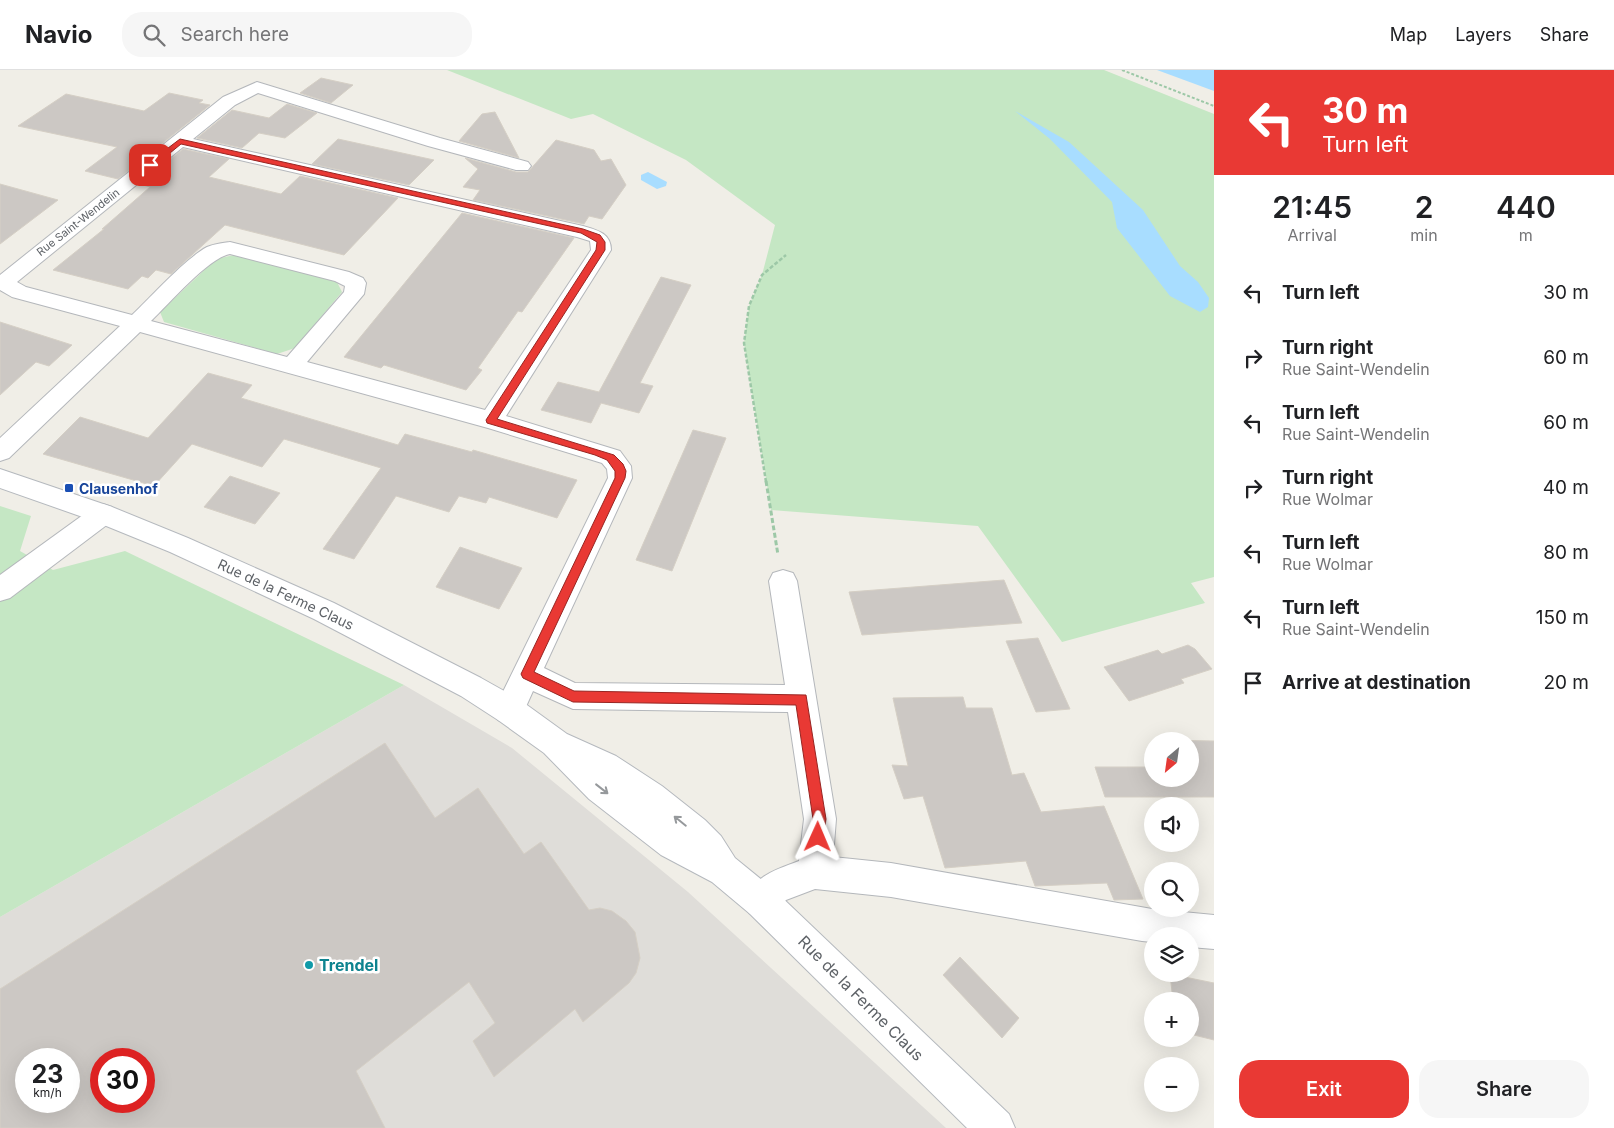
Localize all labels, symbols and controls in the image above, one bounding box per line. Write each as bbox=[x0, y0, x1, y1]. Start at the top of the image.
search box bbox=[122, 12, 472, 57]
text: Navio bbox=[25, 20, 92, 49]
icon: search bbox=[140, 21, 168, 49]
text: Search here bbox=[180, 23, 289, 46]
text: Map bbox=[1390, 24, 1427, 45]
text: Layers bbox=[1455, 24, 1512, 45]
text: Share bbox=[1540, 24, 1589, 45]
text: 30 m bbox=[1322, 89, 1408, 131]
icon: left bbox=[1239, 90, 1304, 155]
text: Turn left bbox=[1322, 131, 1408, 157]
pin bbox=[129, 144, 171, 186]
icon: arrive bbox=[136, 151, 164, 179]
street label: Rue Saint-Wendelin bbox=[34, 185, 122, 259]
text: 21:45 bbox=[1272, 189, 1352, 225]
text: 2 bbox=[1415, 189, 1433, 225]
text: 440 bbox=[1496, 189, 1556, 225]
text: Arrival bbox=[1288, 225, 1337, 245]
text: min bbox=[1410, 225, 1438, 245]
text: m bbox=[1519, 225, 1533, 245]
icon: left bbox=[1239, 279, 1267, 307]
text: Turn left bbox=[1282, 281, 1360, 304]
text: 30 m bbox=[1543, 281, 1589, 304]
text: Turn right bbox=[1282, 336, 1373, 359]
icon: right bbox=[1239, 344, 1267, 372]
text: 60 m bbox=[1543, 346, 1589, 369]
text: Rue Saint-Wendelin bbox=[1282, 359, 1430, 379]
text: Turn left bbox=[1282, 401, 1360, 424]
icon: left bbox=[1239, 409, 1267, 437]
text: 60 m bbox=[1543, 411, 1589, 434]
text: Rue Saint-Wendelin bbox=[1282, 424, 1430, 444]
text: Turn right bbox=[1282, 466, 1373, 489]
icon: right bbox=[1239, 474, 1267, 502]
text: 40 m bbox=[1543, 476, 1589, 499]
place label: Clausenhof bbox=[79, 480, 158, 497]
marker: Clausenhof bbox=[63, 482, 75, 494]
text: Rue Wolmar bbox=[1282, 489, 1373, 509]
text: Turn left bbox=[1282, 531, 1360, 554]
icon: left bbox=[1239, 539, 1267, 567]
text: 80 m bbox=[1543, 541, 1589, 564]
text: Rue Wolmar bbox=[1282, 554, 1373, 574]
street label: Rue de la Ferme Claus bbox=[215, 555, 357, 633]
text: Turn left bbox=[1282, 596, 1360, 619]
icon: left bbox=[1239, 604, 1267, 632]
text: 150 m bbox=[1536, 606, 1589, 629]
text: Rue Saint-Wendelin bbox=[1282, 619, 1430, 639]
icon: arrive bbox=[1239, 669, 1267, 697]
text: Arrive at destination bbox=[1282, 671, 1471, 694]
text: 20 m bbox=[1543, 671, 1589, 694]
north arrow bbox=[1144, 732, 1199, 788]
map controls bbox=[1144, 732, 1199, 1112]
one-way arrow bbox=[596, 783, 609, 794]
button: sound bbox=[1144, 797, 1199, 852]
position arrow bbox=[791, 810, 843, 862]
one-way arrow bbox=[674, 816, 687, 827]
button: search bbox=[1144, 862, 1199, 917]
button: layers bbox=[1144, 927, 1199, 982]
street label: Rue de la Ferme Claus bbox=[794, 931, 928, 1065]
place label: Trendel bbox=[319, 955, 378, 975]
marker: Trendel bbox=[303, 959, 315, 971]
button: + bbox=[1144, 992, 1199, 1047]
speed limit sign: 30 bbox=[90, 1048, 155, 1113]
button: − bbox=[1144, 1057, 1199, 1112]
text: 23 bbox=[32, 1059, 63, 1089]
button: Exit bbox=[1239, 1060, 1409, 1118]
button: Share bbox=[1419, 1060, 1589, 1118]
text: km/h bbox=[33, 1085, 62, 1100]

